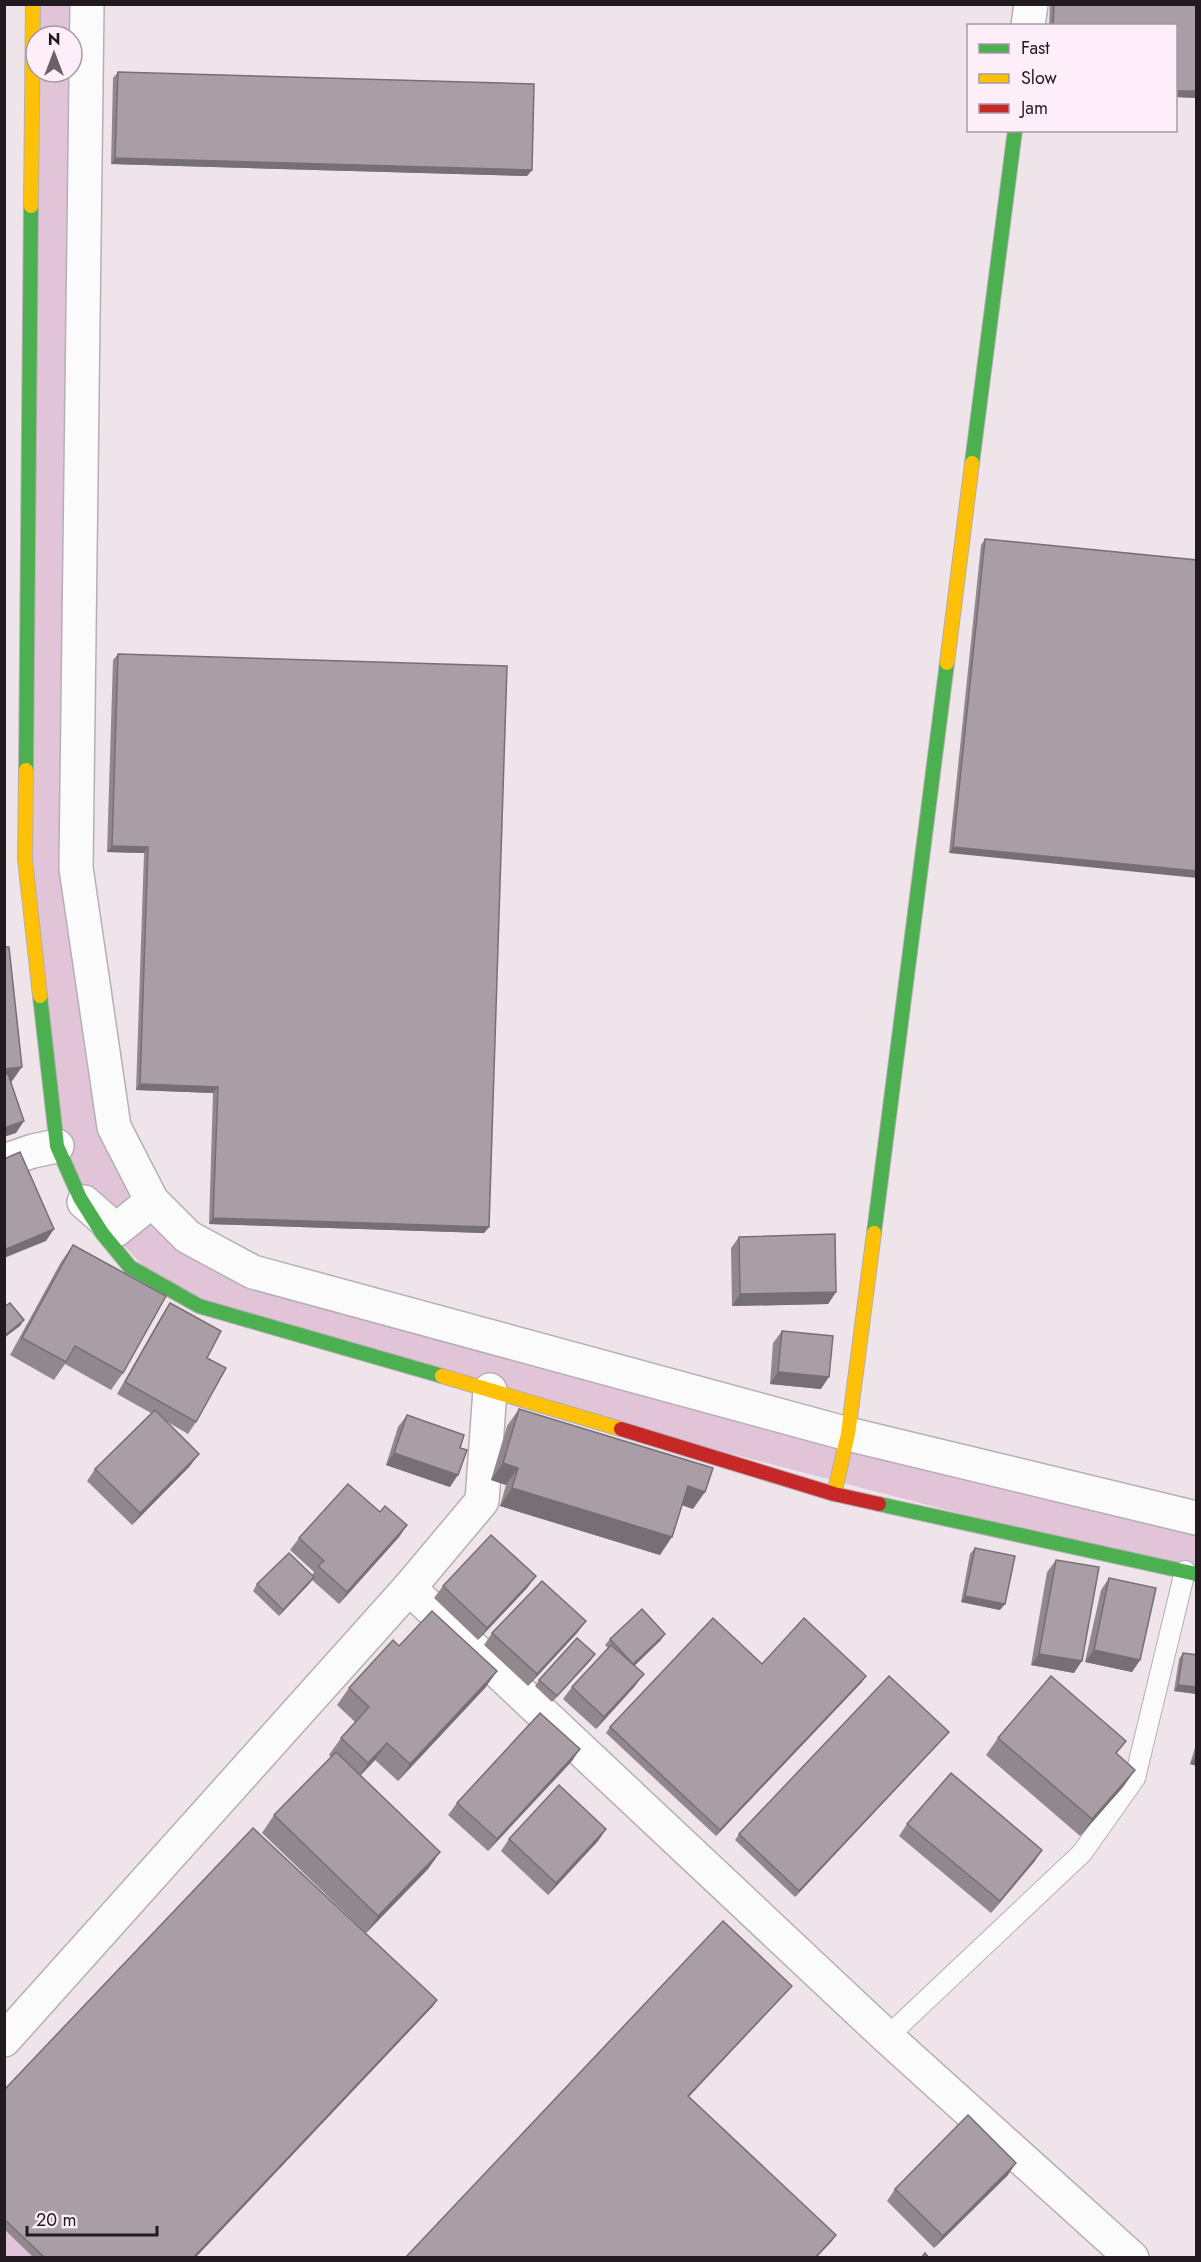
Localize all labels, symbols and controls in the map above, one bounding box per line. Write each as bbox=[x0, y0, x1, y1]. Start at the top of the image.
north arrow bbox=[24, 24, 84, 84]
legend bbox=[967, 24, 1177, 132]
text: N bbox=[48, 28, 60, 51]
text: Fast bbox=[1021, 35, 1050, 61]
text: Slow bbox=[1021, 65, 1058, 91]
text: Jam bbox=[1019, 95, 1048, 121]
scale bar bbox=[27, 2199, 158, 2237]
text: 20 m bbox=[36, 2207, 76, 2233]

